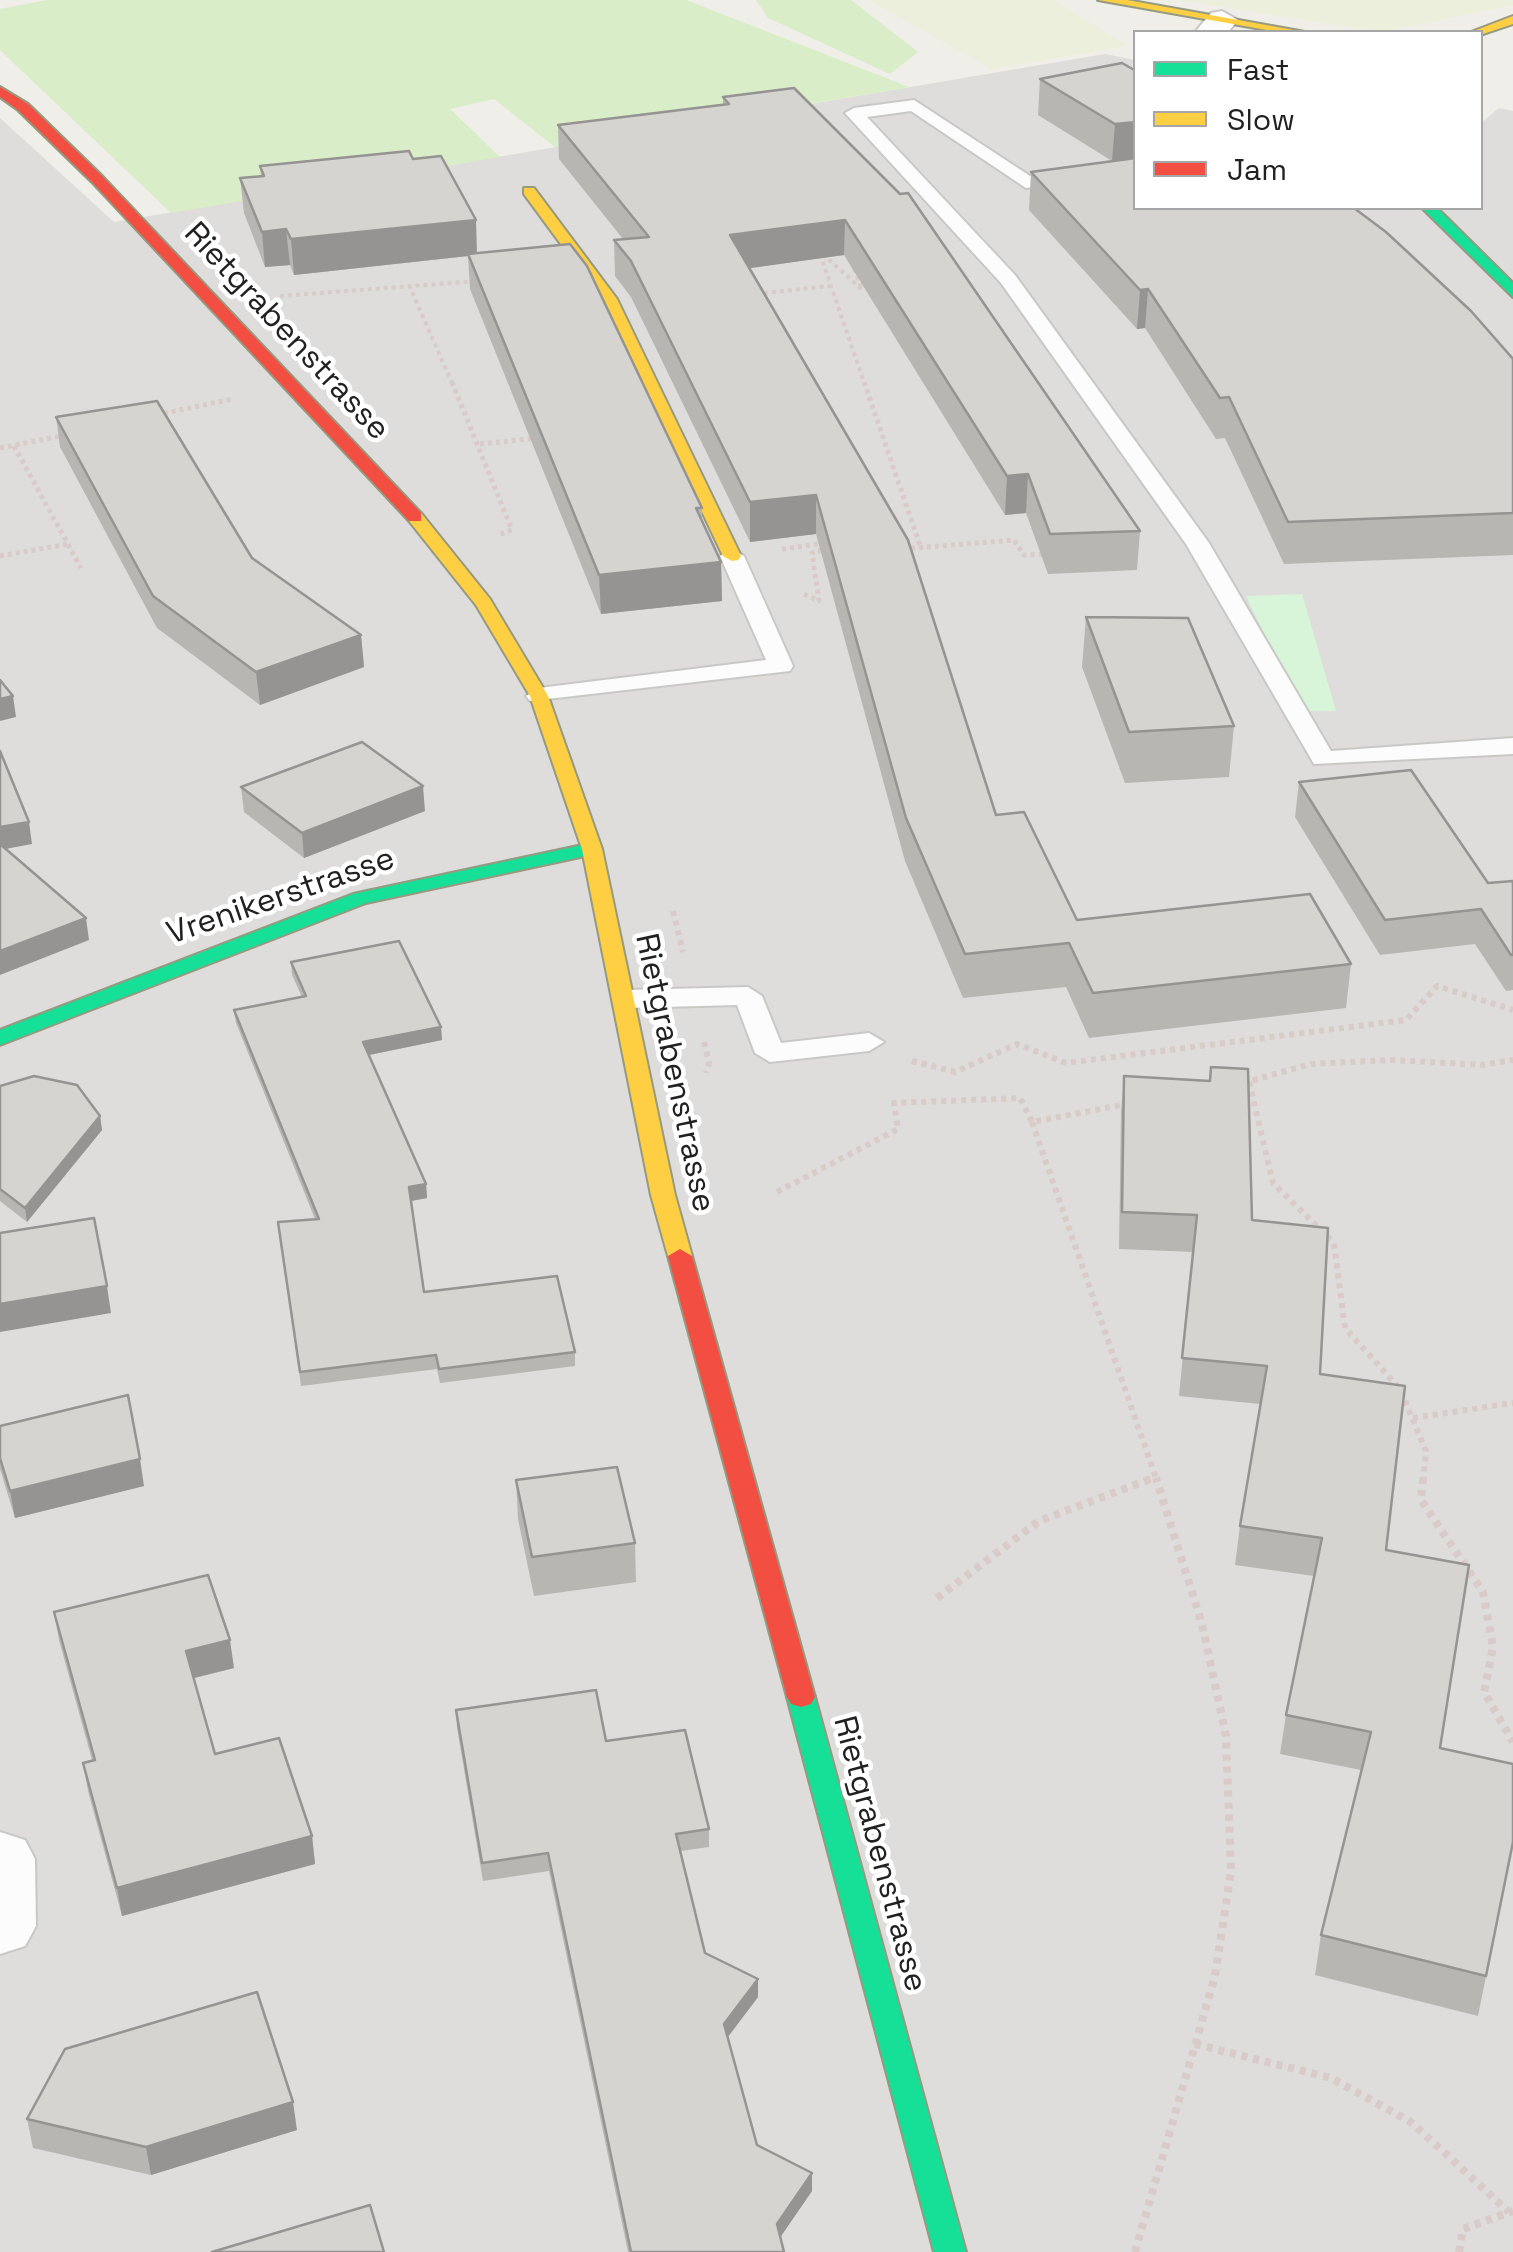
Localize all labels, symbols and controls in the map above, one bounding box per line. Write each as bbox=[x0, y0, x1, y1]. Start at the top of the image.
legend bbox=[1133, 30, 1483, 210]
text: Fast bbox=[1227, 50, 1289, 89]
text: Slow bbox=[1227, 100, 1295, 139]
text: Jam bbox=[1227, 150, 1287, 189]
street label: Rietgrabenstrasse bbox=[175, 215, 397, 449]
street label: Vrenikerstrasse bbox=[162, 840, 400, 954]
street label: Rietgrabenstrasse bbox=[626, 930, 722, 1216]
street label: Rietgrabenstrasse bbox=[824, 1712, 934, 1996]

